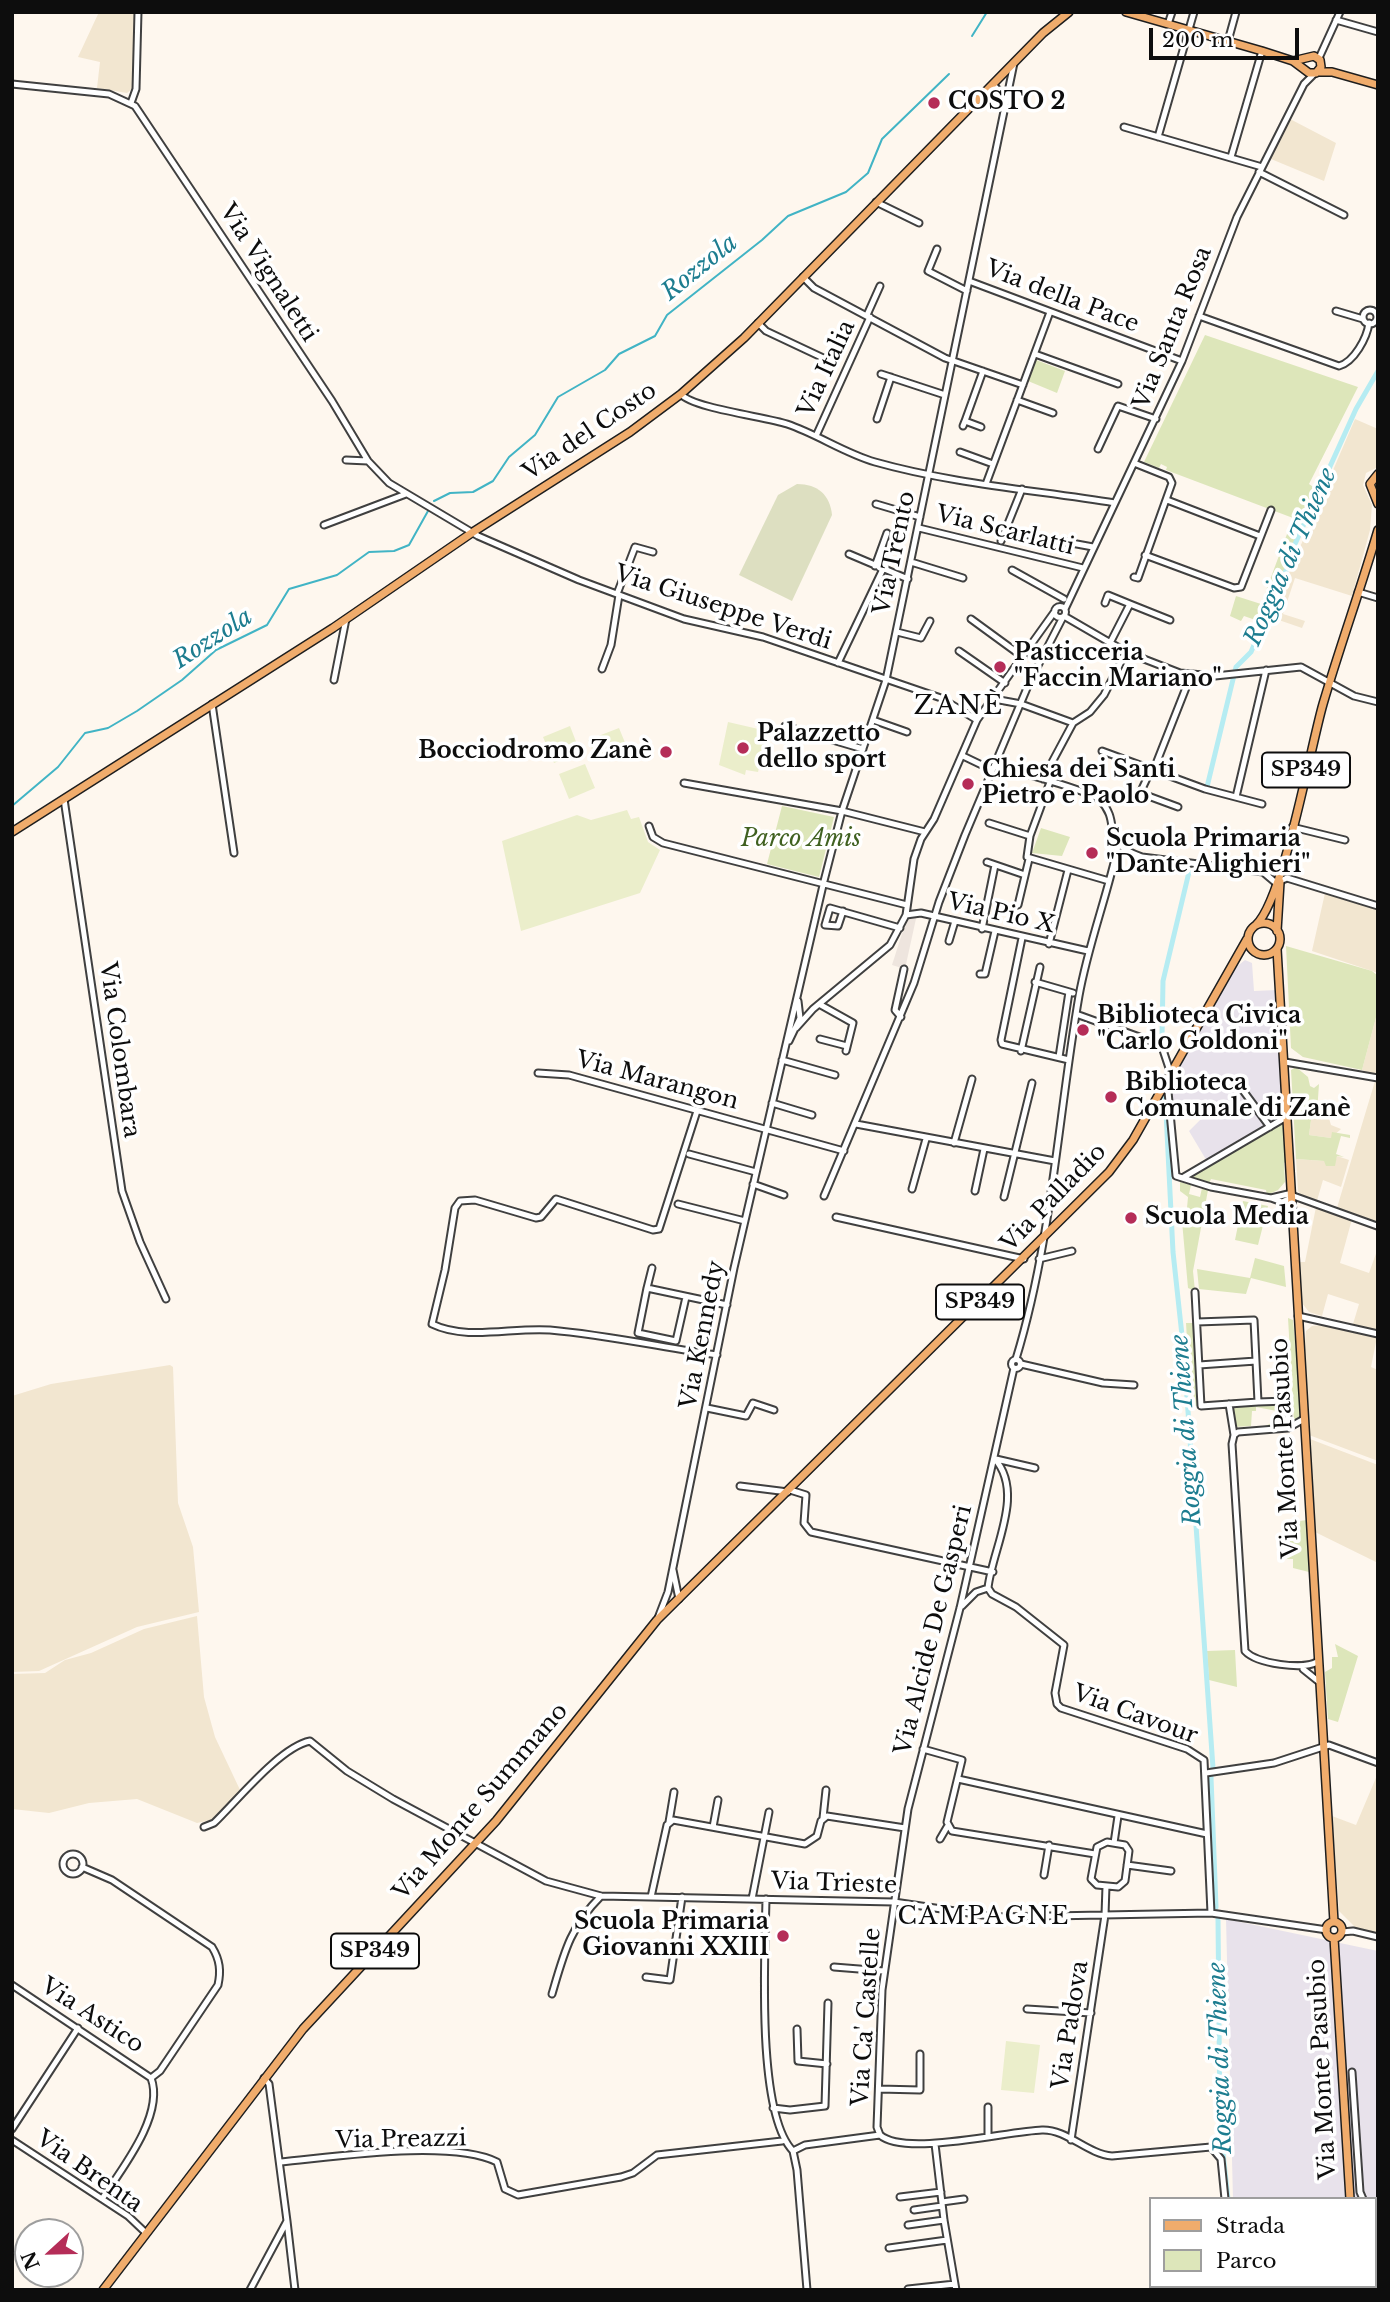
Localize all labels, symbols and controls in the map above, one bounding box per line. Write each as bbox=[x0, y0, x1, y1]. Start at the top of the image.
scale bar bbox=[1152, 14, 1302, 58]
text: 200 m bbox=[1162, 27, 1233, 53]
place label: COSTO 2 bbox=[948, 89, 1065, 117]
marker: COSTO 2 bbox=[926, 95, 942, 111]
street label: Via Vignaletti bbox=[213, 199, 323, 347]
water label: Rozzola bbox=[656, 229, 744, 307]
street label: Via Santa Rosa bbox=[1128, 243, 1218, 413]
street label: Via della Pace bbox=[982, 255, 1142, 339]
street label: Via Italia bbox=[793, 316, 861, 422]
street label: Via del Costo bbox=[518, 377, 662, 487]
water label: Roggia di Thiene bbox=[1239, 464, 1343, 650]
street label: Via Trento bbox=[868, 489, 922, 617]
street label: Via Scarlatti bbox=[933, 501, 1077, 561]
street label: Via Giuseppe Verdi bbox=[611, 560, 835, 656]
water label: Rozzola bbox=[168, 603, 258, 675]
place label: Pasticceria "Faccin Mariano" bbox=[1014, 640, 1221, 694]
marker: Pasticceria "Faccin Mariano" bbox=[992, 659, 1008, 675]
district label: ZANÈ bbox=[914, 691, 1004, 723]
place label: Palazzetto dello sport bbox=[757, 721, 886, 775]
place label: Bocciodromo Zanè bbox=[418, 738, 652, 766]
marker: Palazzetto dello sport bbox=[735, 740, 751, 756]
marker: Bocciodromo Zanè bbox=[658, 744, 674, 760]
road number: SP349 bbox=[1262, 752, 1350, 788]
place label: Chiesa dei Santi Pietro e Paolo bbox=[982, 757, 1175, 811]
marker: Chiesa dei Santi Pietro e Paolo bbox=[960, 776, 976, 792]
park label: Parco Amis bbox=[741, 826, 861, 854]
place label: Scuola Primaria "Dante Alighieri" bbox=[1106, 826, 1310, 880]
marker: Scuola Primaria "Dante Alighieri" bbox=[1084, 845, 1100, 861]
street label: Via Pio X bbox=[945, 888, 1057, 940]
street label: Via Colombara bbox=[93, 960, 145, 1140]
place label: Biblioteca Civica "Carlo Goldoni" bbox=[1097, 1003, 1301, 1057]
marker: Biblioteca Civica "Carlo Goldoni" bbox=[1075, 1022, 1091, 1038]
street label: Via Marangon bbox=[573, 1046, 741, 1116]
place label: Biblioteca Comunale di Zanè bbox=[1125, 1070, 1351, 1124]
marker: Biblioteca Comunale di Zanè bbox=[1103, 1089, 1119, 1105]
street label: Via Palladio bbox=[996, 1138, 1112, 1258]
place label: Scuola Media bbox=[1145, 1204, 1309, 1232]
marker: Scuola Media bbox=[1123, 1210, 1139, 1226]
street label: Via Kennedy bbox=[675, 1258, 731, 1412]
road number: SP349 bbox=[936, 1284, 1024, 1320]
water label: Roggia di Thiene bbox=[1166, 1333, 1208, 1527]
street label: Via Monte Pasubio bbox=[1266, 1337, 1306, 1559]
street label: Via Alcide De Gasperi bbox=[890, 1502, 978, 1758]
street label: Via Cavour bbox=[1069, 1680, 1201, 1750]
street label: Via Monte Summano bbox=[388, 1698, 574, 1906]
street label: Via Trieste bbox=[770, 1868, 898, 1900]
district label: CAMPAGNE bbox=[898, 1903, 1070, 1931]
place label: Scuola Primaria Giovanni XXIII bbox=[574, 1909, 769, 1963]
street label: Via Ca' Castelle bbox=[847, 1927, 887, 2107]
marker: Scuola Primaria Giovanni XXIII bbox=[775, 1928, 791, 1944]
road number: SP349 bbox=[331, 1934, 419, 1968]
street label: Via Monte Pasubio bbox=[1303, 1958, 1343, 2180]
street label: Via Padova bbox=[1047, 1959, 1095, 2091]
water label: Roggia di Thiene bbox=[1203, 1962, 1239, 2154]
street label: Via Astico bbox=[35, 1973, 149, 2059]
street label: Via Brenta bbox=[30, 2125, 148, 2219]
street label: Via Preazzi bbox=[335, 2125, 467, 2155]
legend bbox=[1148, 2197, 1376, 2288]
text: Strada bbox=[1216, 2213, 1285, 2239]
north arrow bbox=[14, 2218, 84, 2288]
text: N bbox=[17, 2248, 45, 2273]
text: Parco bbox=[1216, 2248, 1277, 2274]

